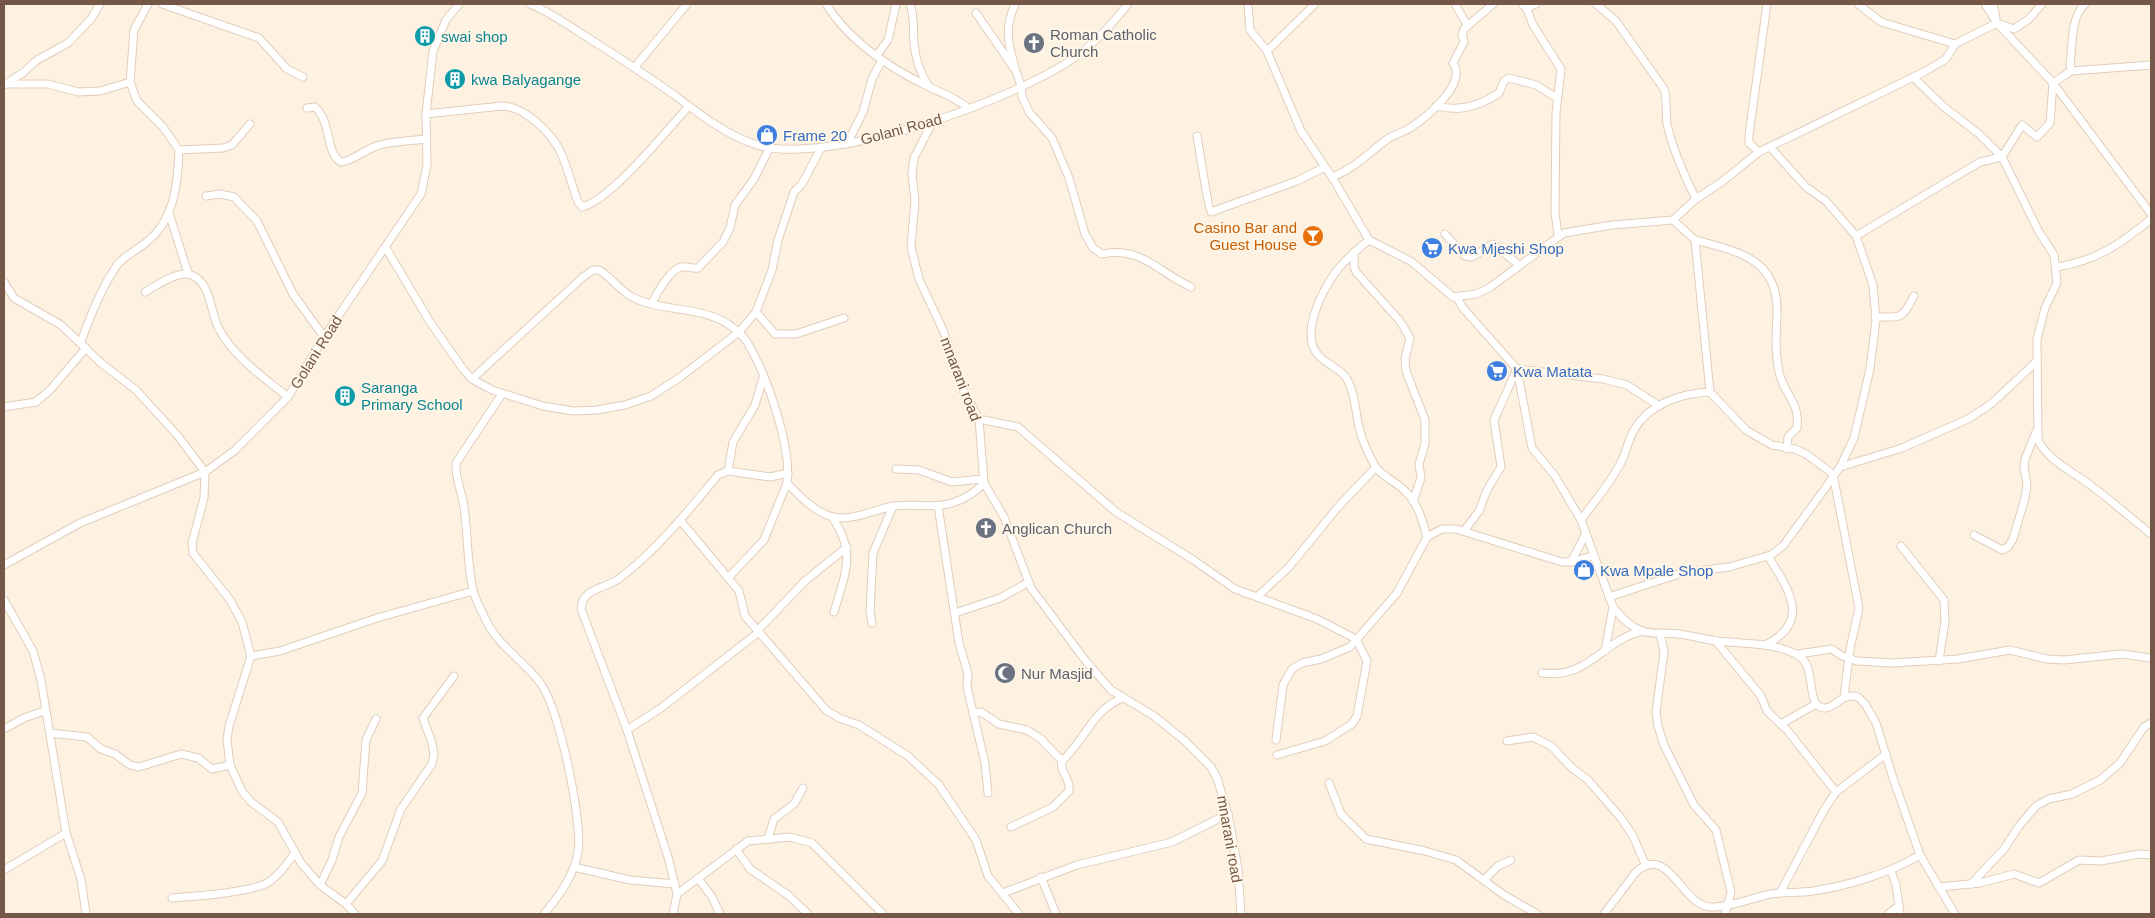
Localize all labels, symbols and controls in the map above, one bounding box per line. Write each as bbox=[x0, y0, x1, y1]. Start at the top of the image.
building icon: swai shop bbox=[413, 24, 437, 48]
place label: Roman Catholic Church bbox=[1050, 26, 1157, 60]
place label: swai shop bbox=[441, 28, 508, 45]
church icon: Roman Catholic Church bbox=[1022, 31, 1046, 55]
building icon: kwa Balyagange bbox=[443, 67, 467, 91]
place label: kwa Balyagange bbox=[471, 71, 581, 88]
street label: Golani Road bbox=[859, 110, 943, 148]
shop icon: Frame 20 bbox=[755, 123, 779, 147]
place label: Frame 20 bbox=[783, 127, 847, 144]
place label: Casino Bar and Guest House bbox=[1194, 219, 1297, 253]
bar icon: Casino Bar and Guest House bbox=[1301, 224, 1325, 248]
supermarket icon: Kwa Mjeshi Shop bbox=[1420, 236, 1444, 260]
place label: Kwa Mjeshi Shop bbox=[1448, 240, 1564, 257]
street label: Golani Road bbox=[287, 312, 345, 392]
street label: mnarani road bbox=[937, 335, 985, 423]
supermarket icon: Kwa Matata bbox=[1485, 359, 1509, 383]
place label: Kwa Matata bbox=[1513, 363, 1593, 380]
place label: Saranga Primary School bbox=[361, 379, 463, 413]
building icon: Saranga Primary School bbox=[333, 384, 357, 408]
church icon: Anglican Church bbox=[974, 516, 998, 540]
place label: Anglican Church bbox=[1002, 520, 1112, 537]
shop icon: Kwa Mpale Shop bbox=[1572, 558, 1596, 582]
place label: Kwa Mpale Shop bbox=[1600, 562, 1713, 579]
mosque icon: Nur Masjid bbox=[993, 661, 1017, 685]
place label: Nur Masjid bbox=[1021, 665, 1093, 682]
street label: mnarani road bbox=[1214, 794, 1246, 884]

